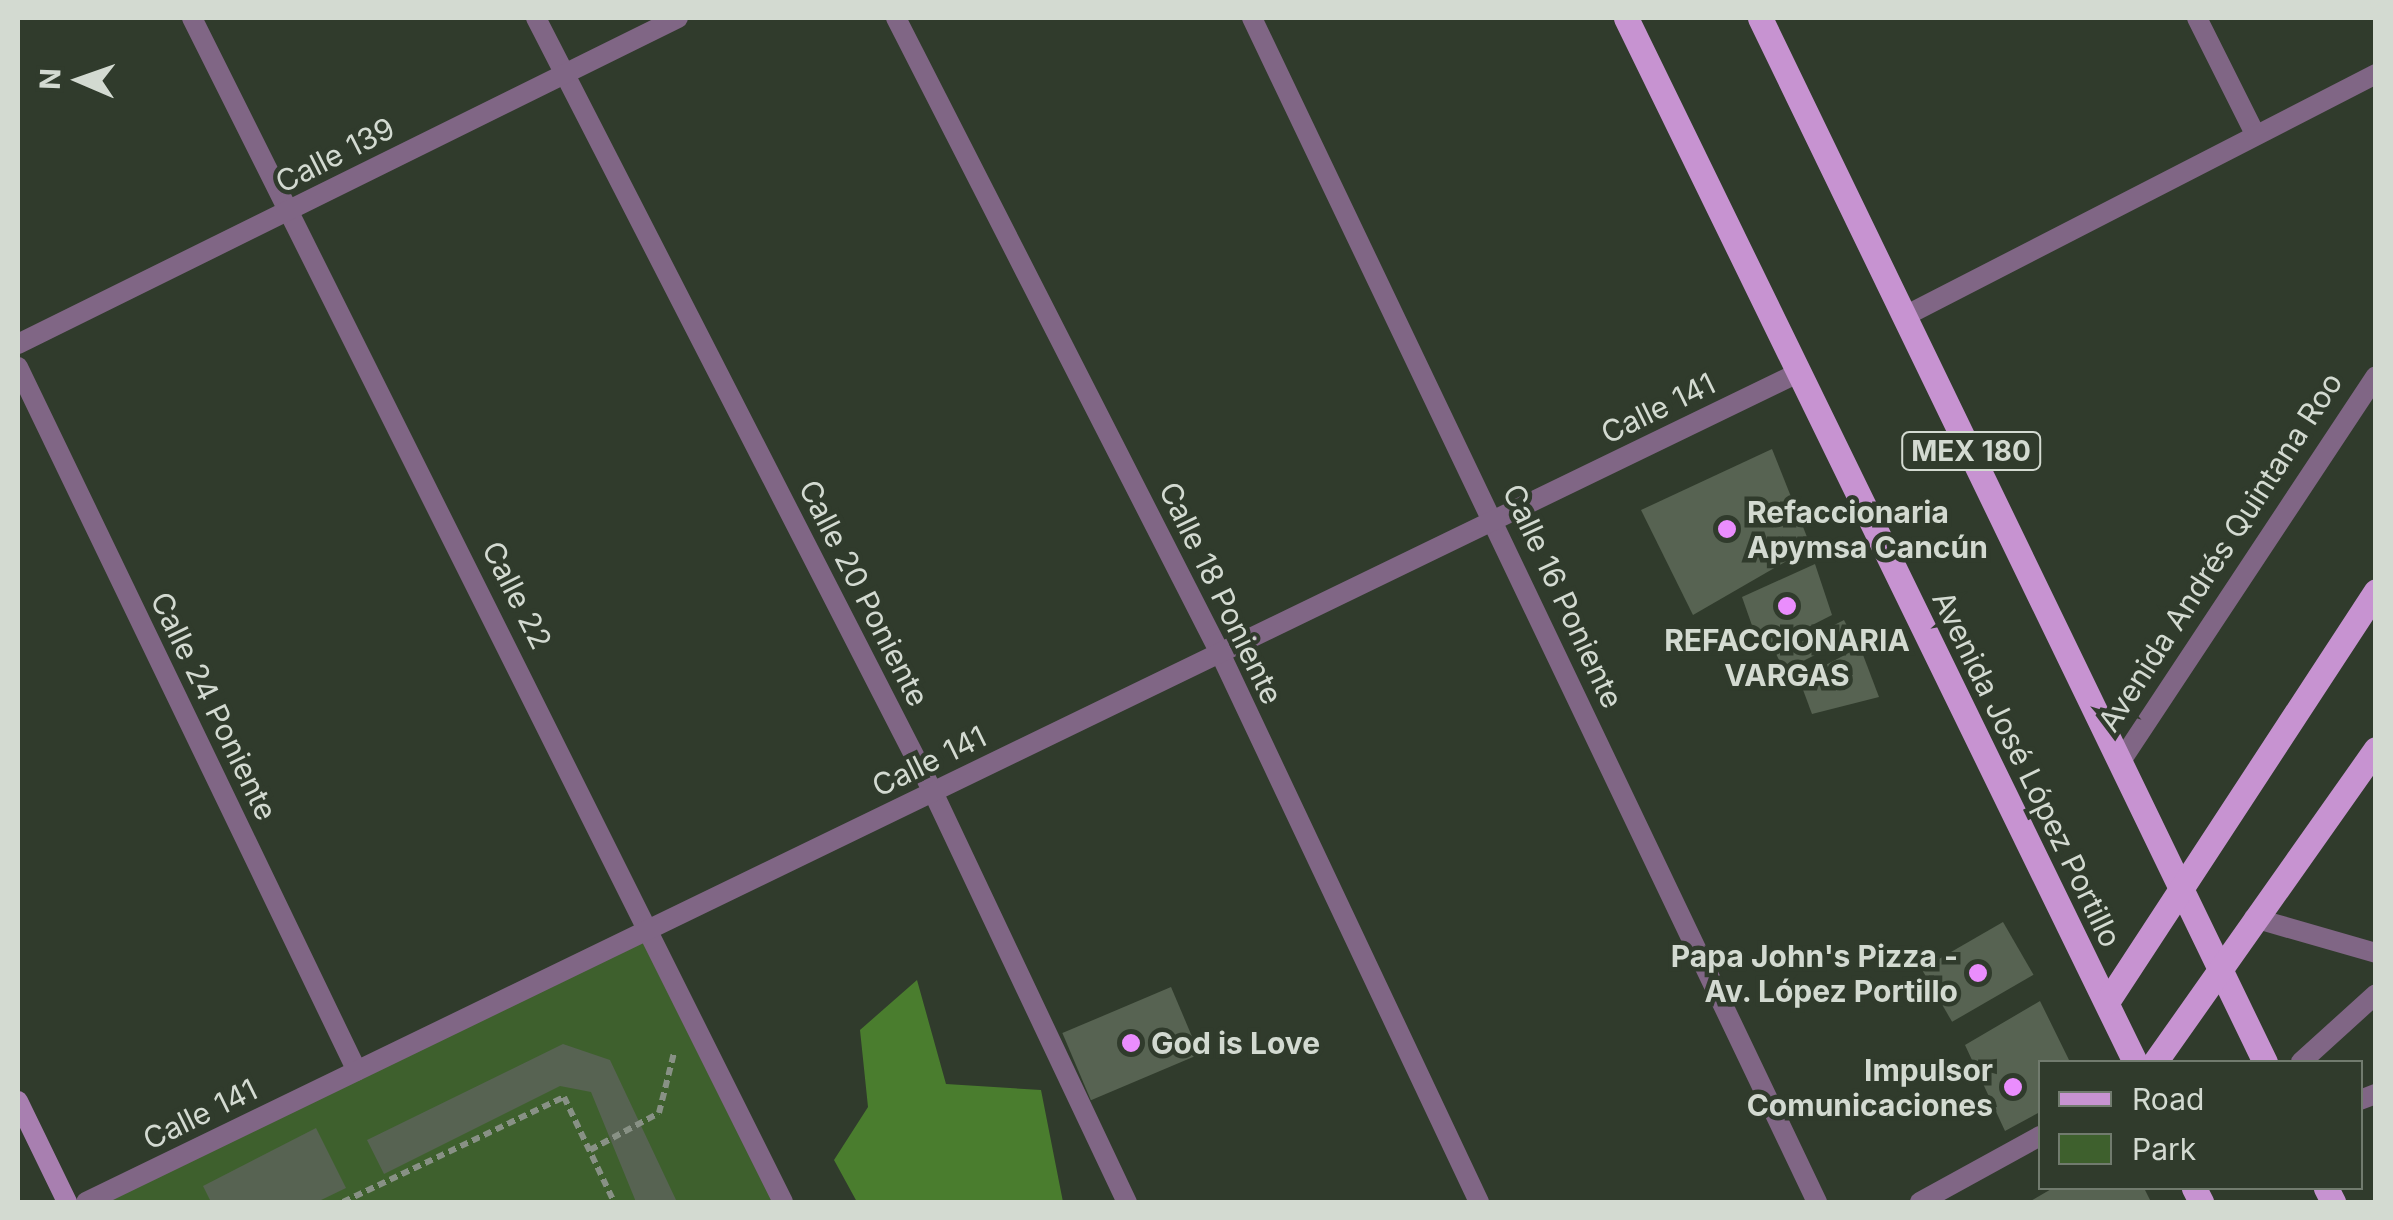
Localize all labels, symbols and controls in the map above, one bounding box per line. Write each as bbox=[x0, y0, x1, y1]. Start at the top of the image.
north arrow bbox=[30, 30, 130, 130]
text: N bbox=[33, 68, 67, 90]
street label: Calle 139 bbox=[270, 110, 400, 200]
street label: Calle 141 bbox=[1595, 365, 1721, 451]
street label: Avenida Andrés Quintana Roo bbox=[2090, 366, 2350, 738]
road number: MEX 180 bbox=[1901, 428, 2041, 474]
street label: Calle 20 Poniente bbox=[791, 474, 937, 712]
street label: Calle 18 Poniente bbox=[1152, 476, 1290, 710]
street label: Calle 16 Poniente bbox=[1495, 478, 1631, 714]
place label: Refaccionaria Apymsa Cancún bbox=[1747, 494, 1988, 564]
marker: Refaccionaria Apymsa Cancún bbox=[1716, 518, 1738, 540]
street label: Calle 22 bbox=[475, 535, 559, 655]
street label: Avenida José López Portillo bbox=[1925, 585, 2129, 953]
street label: Calle 24 Poniente bbox=[143, 586, 285, 826]
marker: REFACCIONARIA VARGAS bbox=[1776, 595, 1798, 617]
place label: REFACCIONARIA VARGAS bbox=[1664, 622, 1910, 692]
street label: Calle 141 bbox=[866, 718, 992, 804]
place label: Papa John's Pizza - Av. López Portillo bbox=[1671, 938, 1958, 1008]
marker: Papa John's Pizza - Av. López Portillo bbox=[1967, 962, 1989, 984]
place label: God is Love bbox=[1151, 1025, 1320, 1061]
marker: God is Love bbox=[1120, 1032, 1142, 1054]
place label: Impulsor Comunicaciones bbox=[1747, 1052, 1993, 1122]
legend bbox=[2038, 1060, 2363, 1190]
street label: Calle 141 bbox=[137, 1071, 263, 1157]
marker: Impulsor Comunicaciones bbox=[2002, 1076, 2024, 1098]
text: Road bbox=[2132, 1081, 2204, 1117]
text: Park bbox=[2132, 1131, 2196, 1167]

